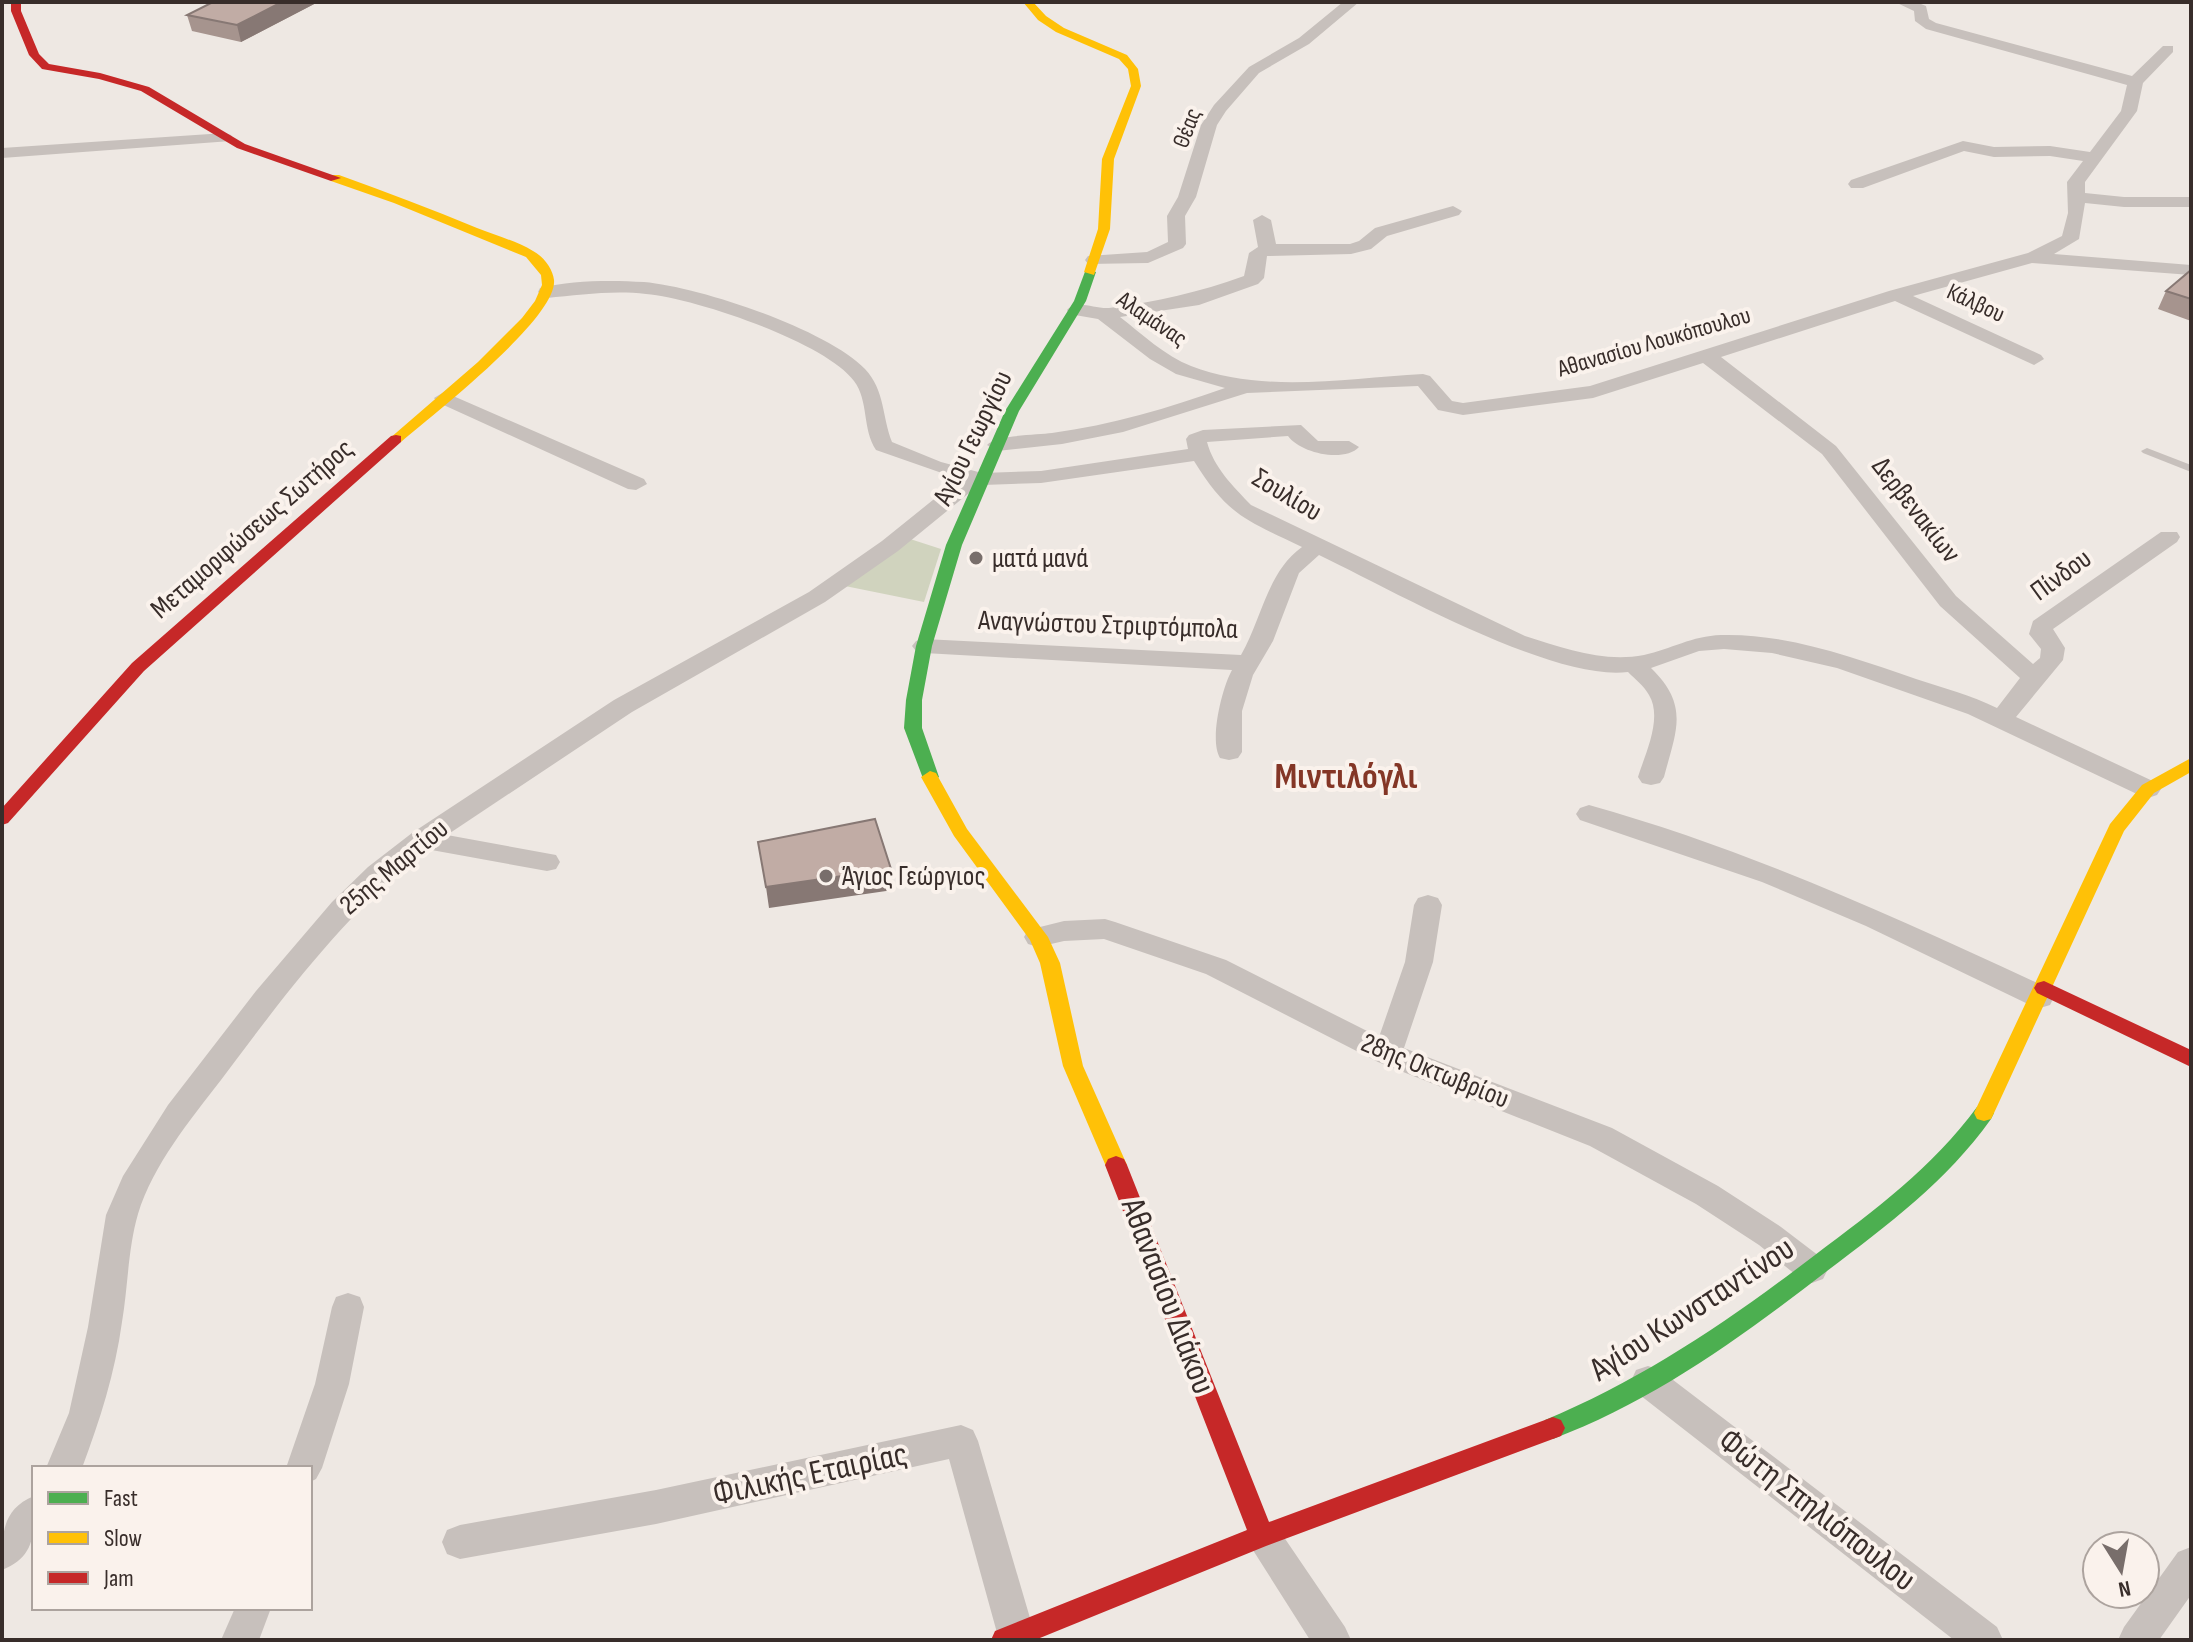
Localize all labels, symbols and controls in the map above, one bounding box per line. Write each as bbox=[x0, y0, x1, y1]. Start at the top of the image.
street label: Θέας bbox=[1166, 104, 1208, 152]
street label: Κάλβου bbox=[1942, 277, 2010, 329]
street label: Αλαμάνας bbox=[1110, 284, 1193, 353]
street label: Αθανασίου Λουκόπουλου bbox=[1553, 301, 1754, 384]
street label: Αγίου Γεωργίου bbox=[926, 365, 1020, 511]
street label: Μεταμορφώσεως Σωτήρος bbox=[144, 432, 360, 626]
street label: Δερβενακίων bbox=[1865, 451, 1967, 569]
street label: Σουλίου bbox=[1246, 461, 1328, 529]
place label: ματά μανά bbox=[992, 542, 1088, 575]
street label: Πίνδου bbox=[2024, 542, 2098, 608]
marker: ματά μανά bbox=[967, 549, 985, 567]
street label: Αναγνώστου Στριφτόμπολα bbox=[977, 604, 1239, 646]
district label: Μιντιλόγλι bbox=[1275, 756, 1418, 799]
street label: 25ης Μαρτίου bbox=[333, 812, 455, 922]
place label: Άγιος Γεώργιος bbox=[842, 860, 985, 893]
marker: Άγιος Γεώργιος bbox=[817, 867, 835, 885]
street label: 28ης Οκτωβρίου bbox=[1356, 1026, 1514, 1116]
street label: Αθανασίου Διάκου bbox=[1112, 1192, 1224, 1400]
street label: Αγίου Κωνσταντίνου bbox=[1581, 1228, 1802, 1391]
street label: Φώτη Σπηλιόπουλου bbox=[1710, 1420, 1924, 1600]
street label: Φιλικής Εταιρίας bbox=[709, 1433, 911, 1515]
legend bbox=[32, 1466, 312, 1610]
text: Fast bbox=[104, 1484, 138, 1513]
text: Slow bbox=[104, 1524, 142, 1553]
north arrow bbox=[2081, 1530, 2161, 1610]
text: Jam bbox=[103, 1564, 134, 1593]
text: N bbox=[2116, 1574, 2133, 1603]

